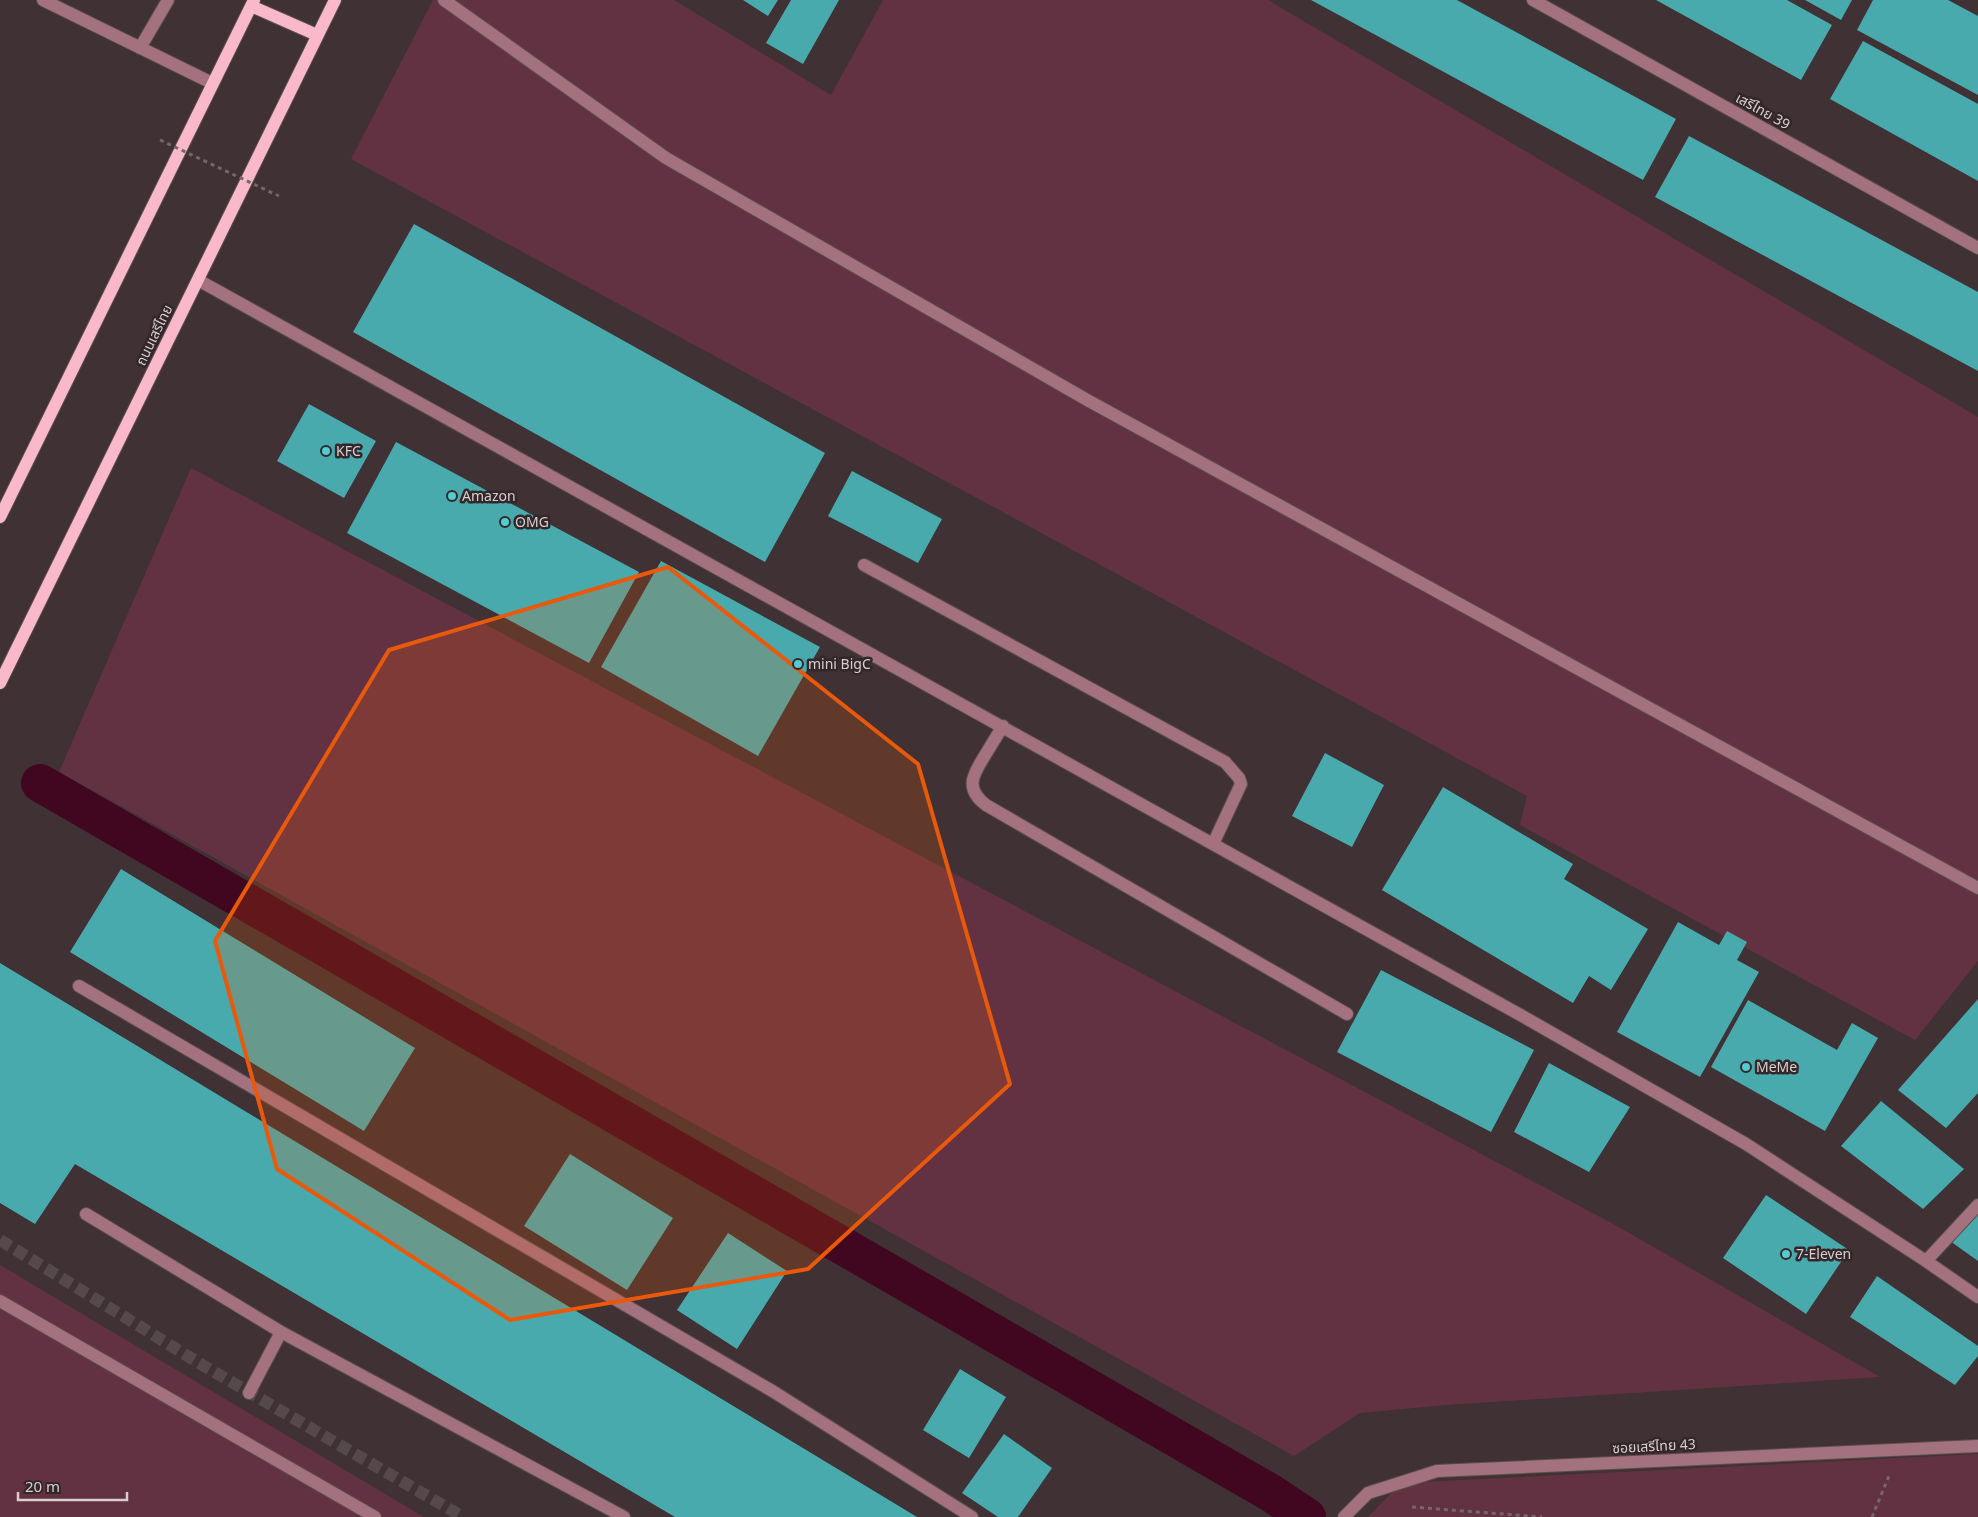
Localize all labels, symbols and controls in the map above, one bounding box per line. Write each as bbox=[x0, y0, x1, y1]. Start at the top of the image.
street label: เสรีไทย 39 bbox=[1732, 88, 1794, 135]
street label: ถนนเสรีไทย bbox=[131, 301, 178, 369]
place label: KFC bbox=[336, 441, 361, 462]
marker: KFC bbox=[320, 445, 332, 457]
place label: Amazon bbox=[462, 486, 516, 507]
marker: Amazon bbox=[446, 490, 458, 502]
place label: OMG bbox=[515, 512, 549, 533]
marker: OMG bbox=[499, 516, 511, 528]
place label: mini BigC bbox=[808, 654, 871, 675]
marker: mini BigC bbox=[792, 658, 804, 670]
place label: MeMe bbox=[1756, 1057, 1797, 1078]
marker: MeMe bbox=[1740, 1061, 1752, 1073]
place label: 7-Eleven bbox=[1796, 1244, 1851, 1265]
marker: 7-Eleven bbox=[1780, 1248, 1792, 1260]
street label: ซอยเสรีไทย 43 bbox=[1612, 1434, 1696, 1459]
scale bar bbox=[18, 1470, 126, 1502]
text: 20 m bbox=[25, 1476, 60, 1499]

